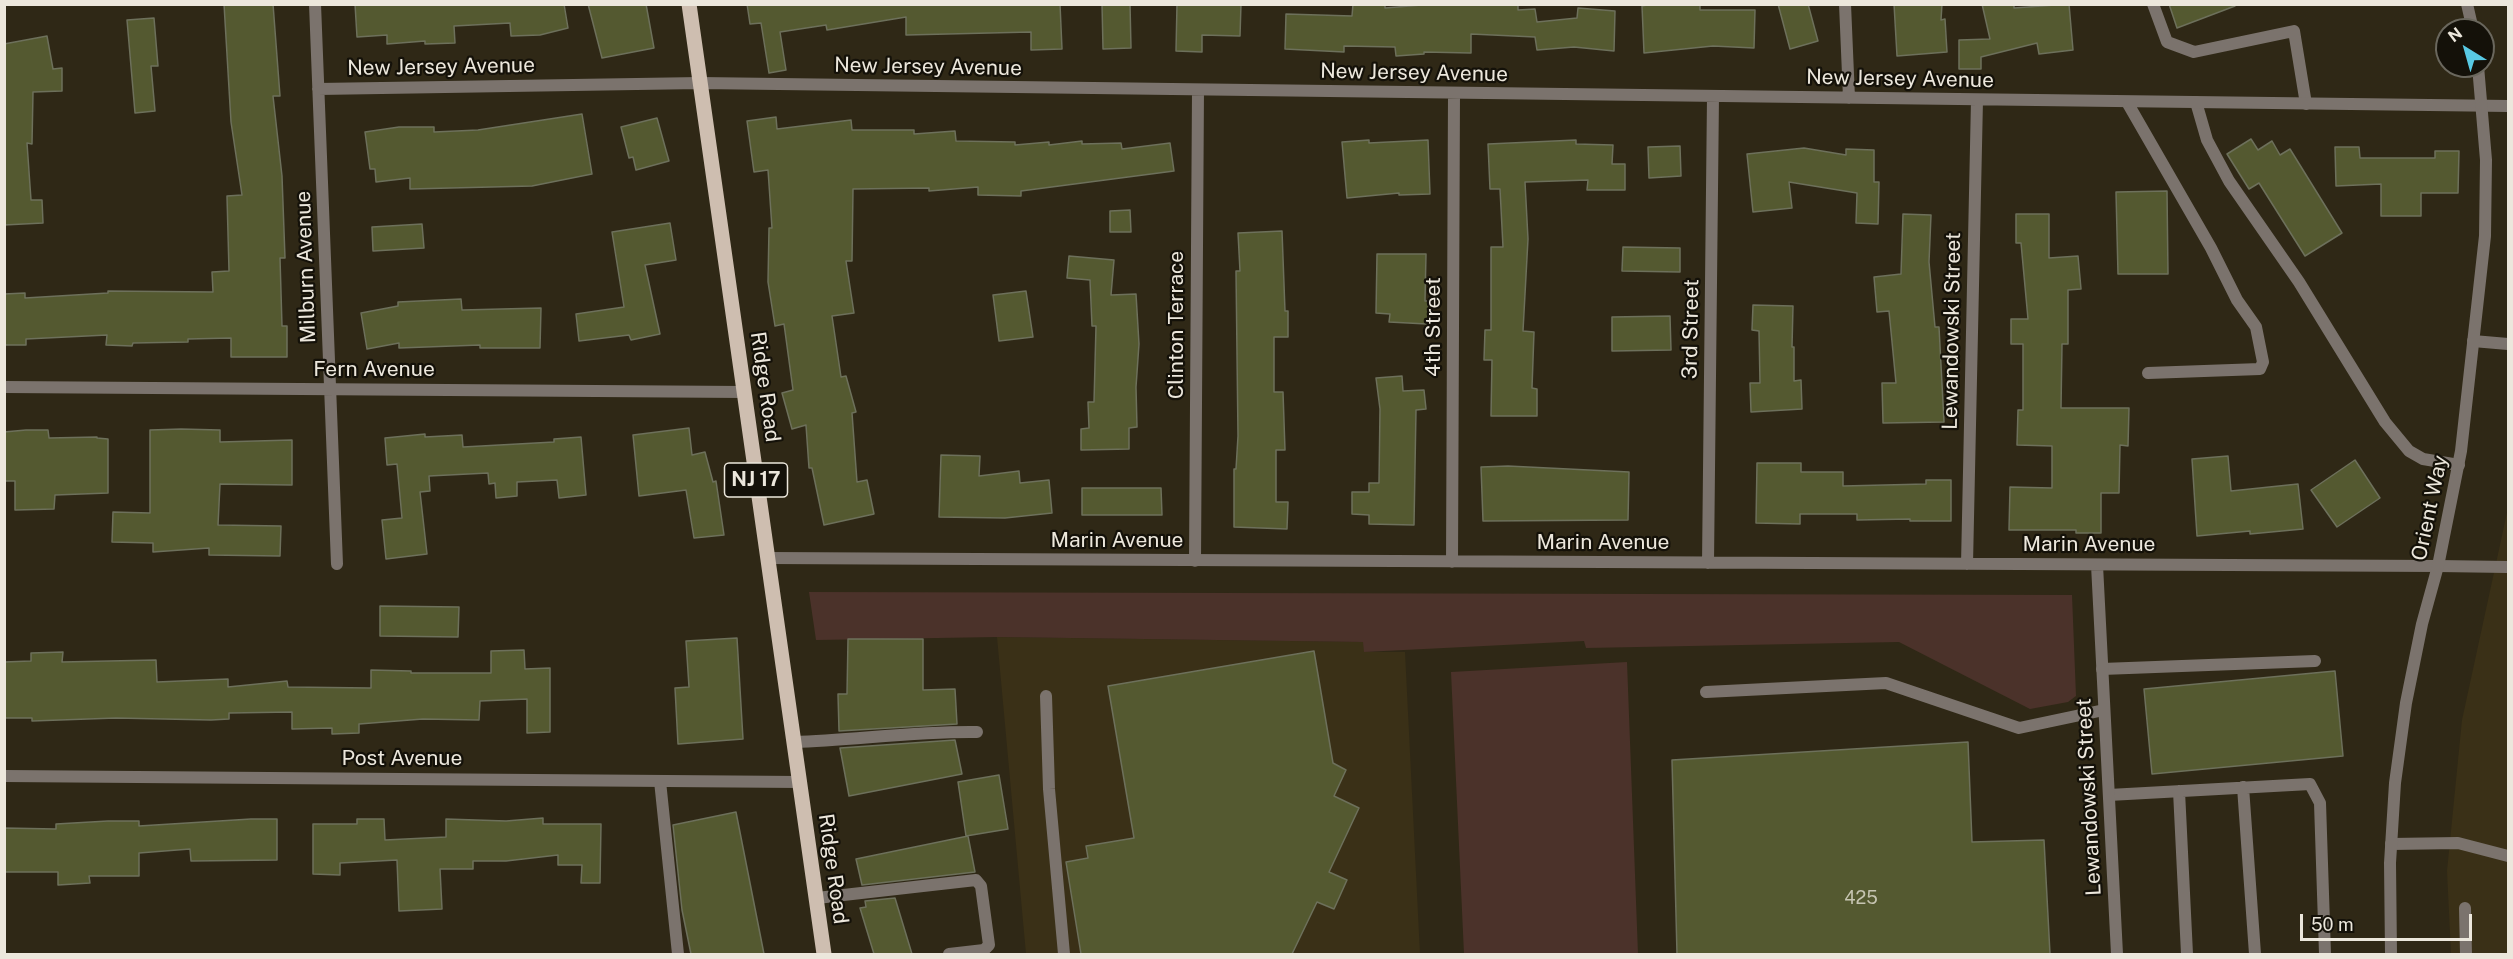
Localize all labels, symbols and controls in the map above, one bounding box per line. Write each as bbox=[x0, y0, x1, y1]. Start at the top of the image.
north arrow bbox=[2435, 18, 2495, 78]
text: N bbox=[2444, 23, 2466, 46]
street label: New Jersey Avenue bbox=[347, 53, 535, 81]
street label: New Jersey Avenue bbox=[834, 53, 1022, 81]
street label: New Jersey Avenue bbox=[1320, 59, 1508, 87]
street label: New Jersey Avenue bbox=[1806, 65, 1994, 93]
street label: Milburn Avenue bbox=[291, 190, 321, 344]
street label: Lewandowski Street bbox=[1938, 232, 1966, 430]
street label: Clinton Terrace bbox=[1164, 251, 1190, 399]
street label: 4th Street bbox=[1421, 277, 1447, 377]
street label: 3rd Street bbox=[1678, 279, 1704, 379]
street label: Ridge Road bbox=[745, 330, 785, 444]
street label: Fern Avenue bbox=[313, 357, 435, 383]
street label: Orient Way bbox=[2407, 453, 2453, 563]
road number: NJ 17 bbox=[724, 463, 788, 497]
street label: Marin Avenue bbox=[1050, 528, 1184, 554]
street label: Marin Avenue bbox=[1536, 530, 1670, 556]
street label: Marin Avenue bbox=[2022, 532, 2156, 558]
street label: Lewandowski Street bbox=[2071, 698, 2107, 896]
street label: Post Avenue bbox=[342, 746, 462, 772]
street label: Ridge Road bbox=[813, 812, 853, 926]
house number: 425 bbox=[1844, 887, 1878, 909]
scale bar bbox=[2303, 902, 2476, 940]
text: 50 m bbox=[2311, 914, 2354, 935]

